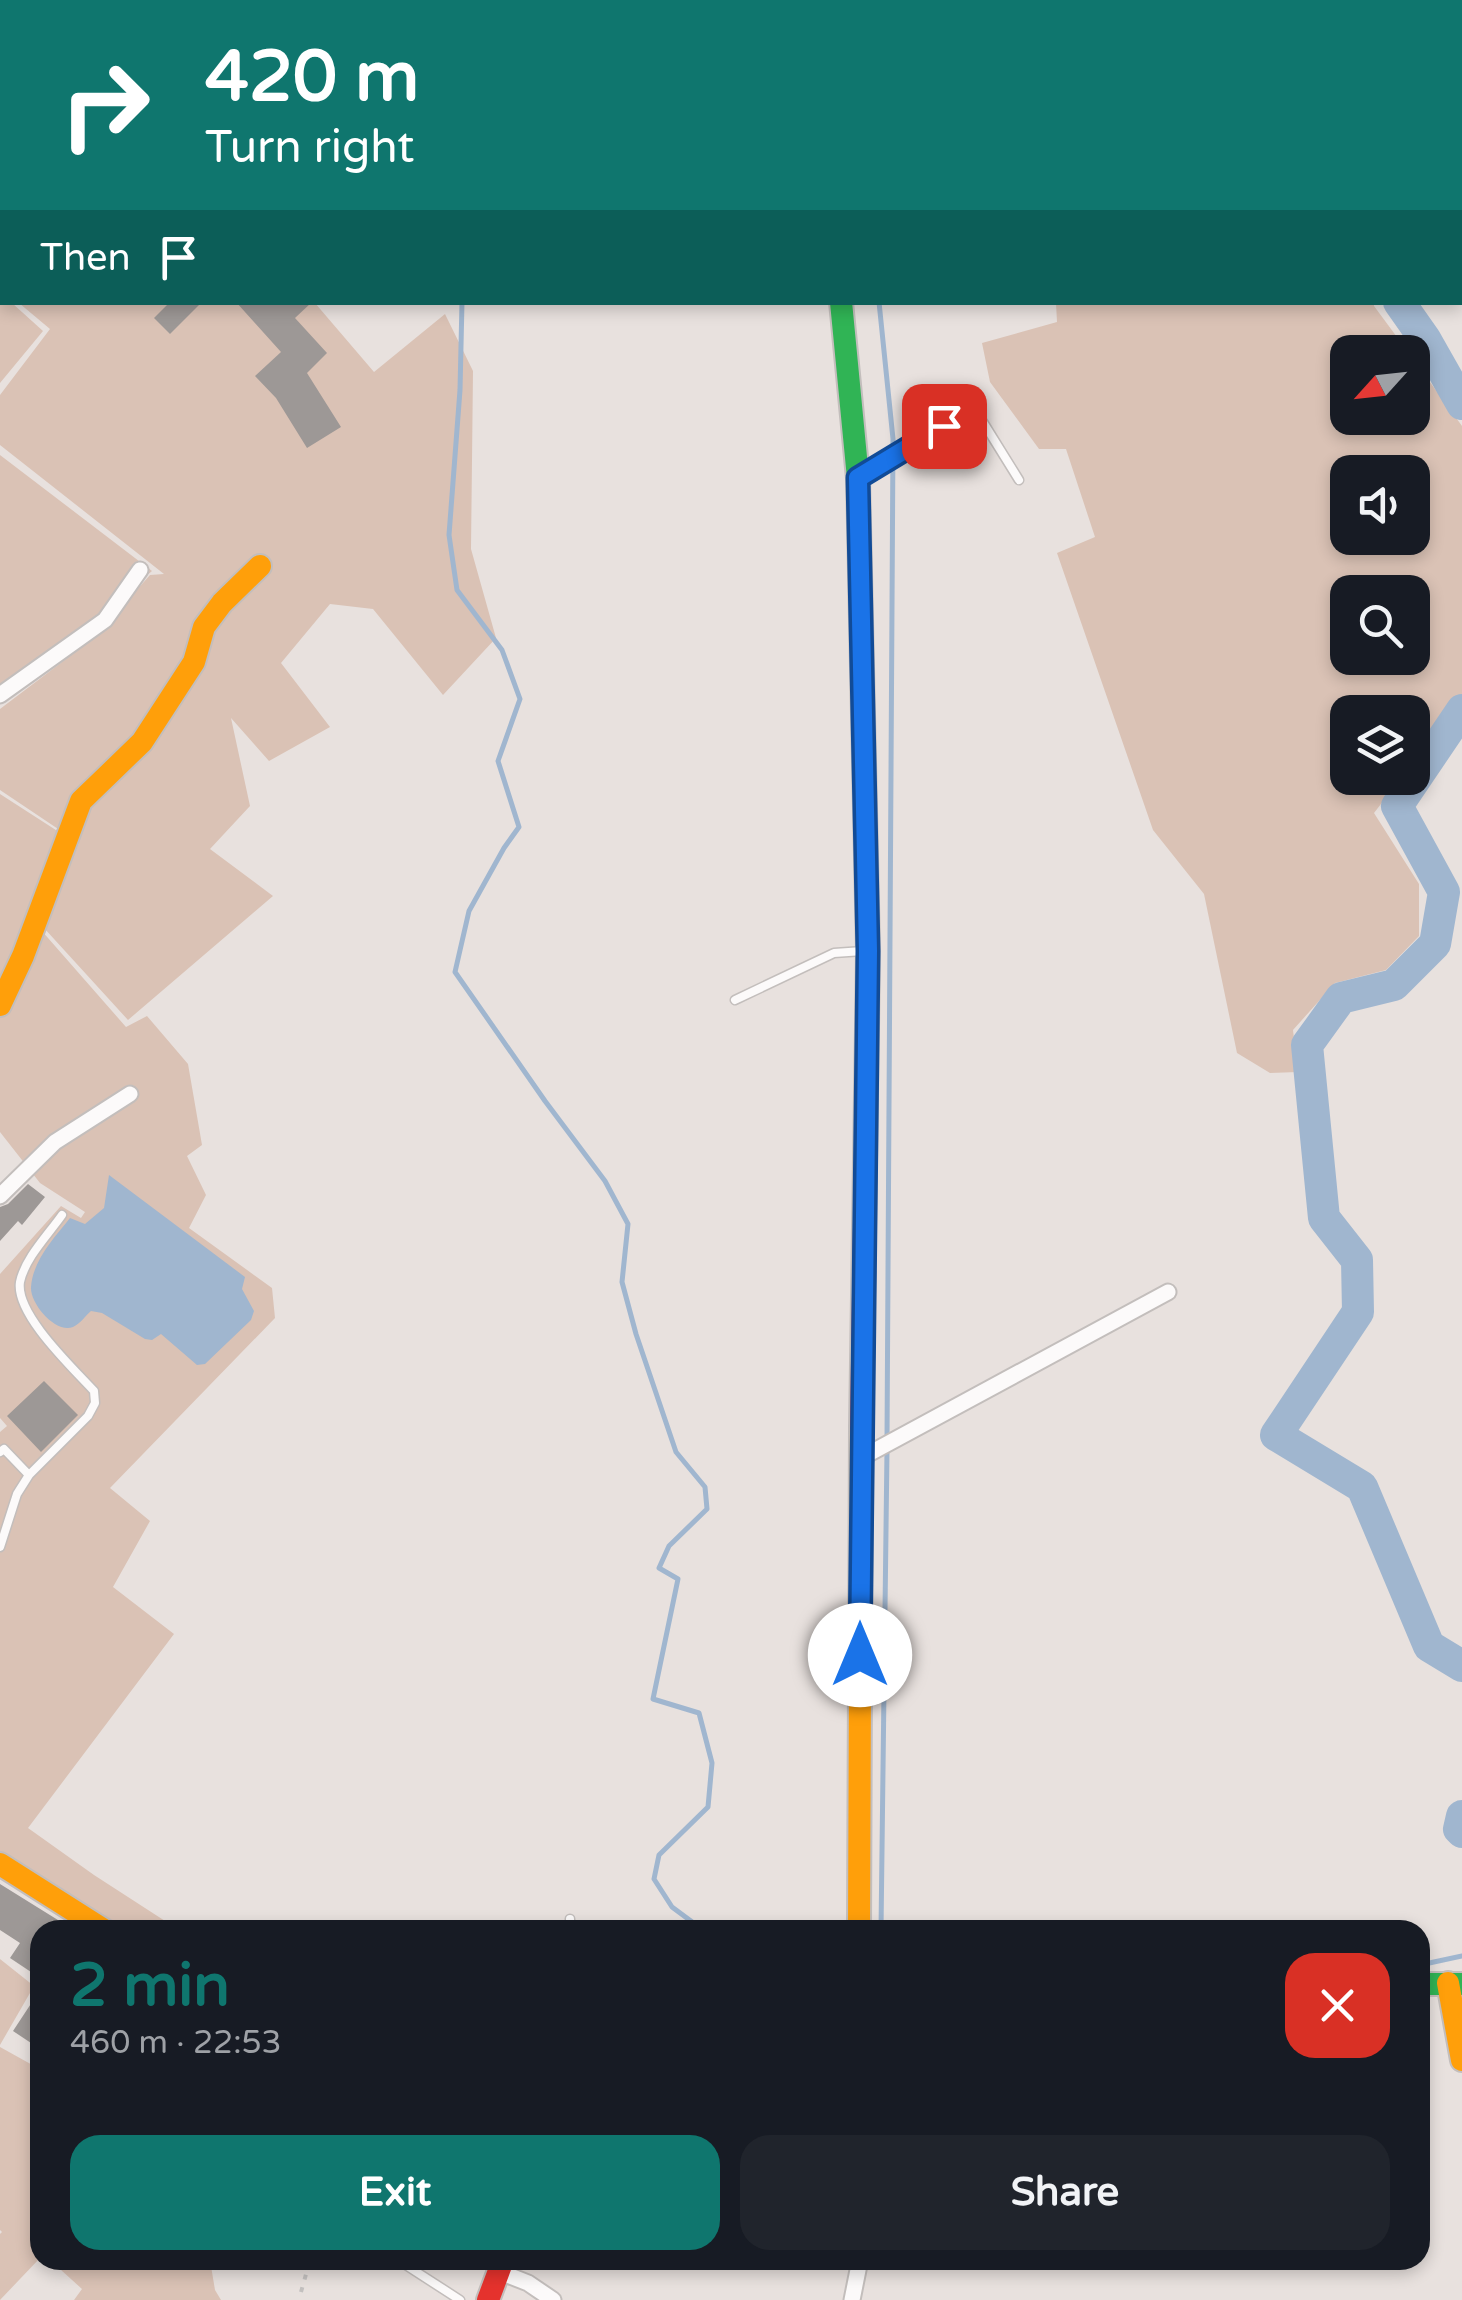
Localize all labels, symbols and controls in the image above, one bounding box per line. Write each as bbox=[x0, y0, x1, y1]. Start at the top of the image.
text: 420 m bbox=[205, 36, 419, 120]
icon: right bbox=[40, 40, 170, 170]
text: Turn right bbox=[205, 121, 414, 175]
icon: arrive bbox=[151, 230, 206, 285]
text: Then bbox=[40, 235, 131, 281]
north arrow bbox=[1330, 335, 1430, 435]
map controls bbox=[1330, 335, 1430, 795]
pin bbox=[902, 384, 987, 469]
icon: arrive bbox=[917, 399, 972, 454]
button: sound bbox=[1330, 455, 1430, 555]
button: search bbox=[1330, 575, 1430, 675]
button: layers bbox=[1330, 695, 1430, 795]
position arrow bbox=[808, 1603, 912, 1707]
text: 2 min bbox=[70, 1950, 230, 2022]
button: close bbox=[1285, 1953, 1390, 2058]
text: 460 m · 22:53 bbox=[70, 2024, 282, 2062]
button: Exit bbox=[70, 2135, 720, 2250]
button: Share bbox=[740, 2135, 1390, 2250]

